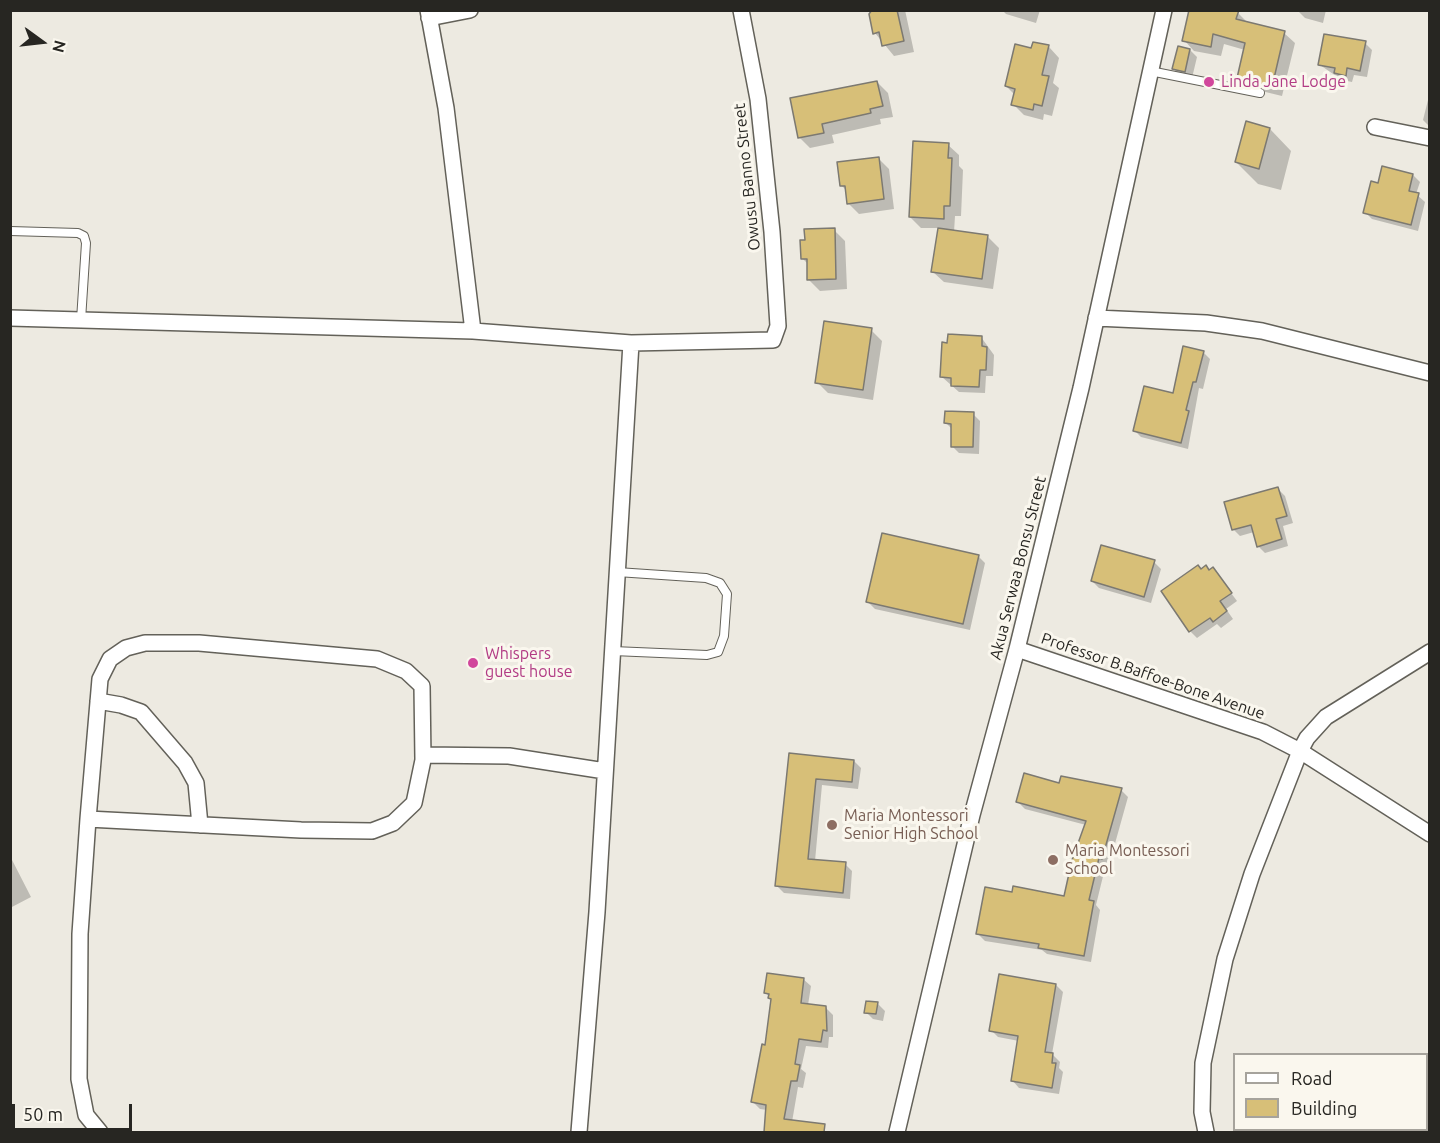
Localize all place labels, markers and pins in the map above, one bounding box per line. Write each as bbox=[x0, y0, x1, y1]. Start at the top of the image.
place label: Linda Jane Lodge bbox=[1221, 72, 1346, 92]
marker: Linda Jane Lodge bbox=[1202, 75, 1216, 89]
place label: Whispers guest house bbox=[485, 644, 572, 682]
marker: Whispers guest house bbox=[466, 656, 480, 670]
place label: Maria Montessori Senior High School bbox=[844, 806, 978, 844]
marker: Maria Montessori Senior High School bbox=[825, 818, 839, 832]
place label: Maria Montessori School bbox=[1065, 841, 1190, 879]
marker: Maria Montessori School bbox=[1046, 853, 1060, 867]

